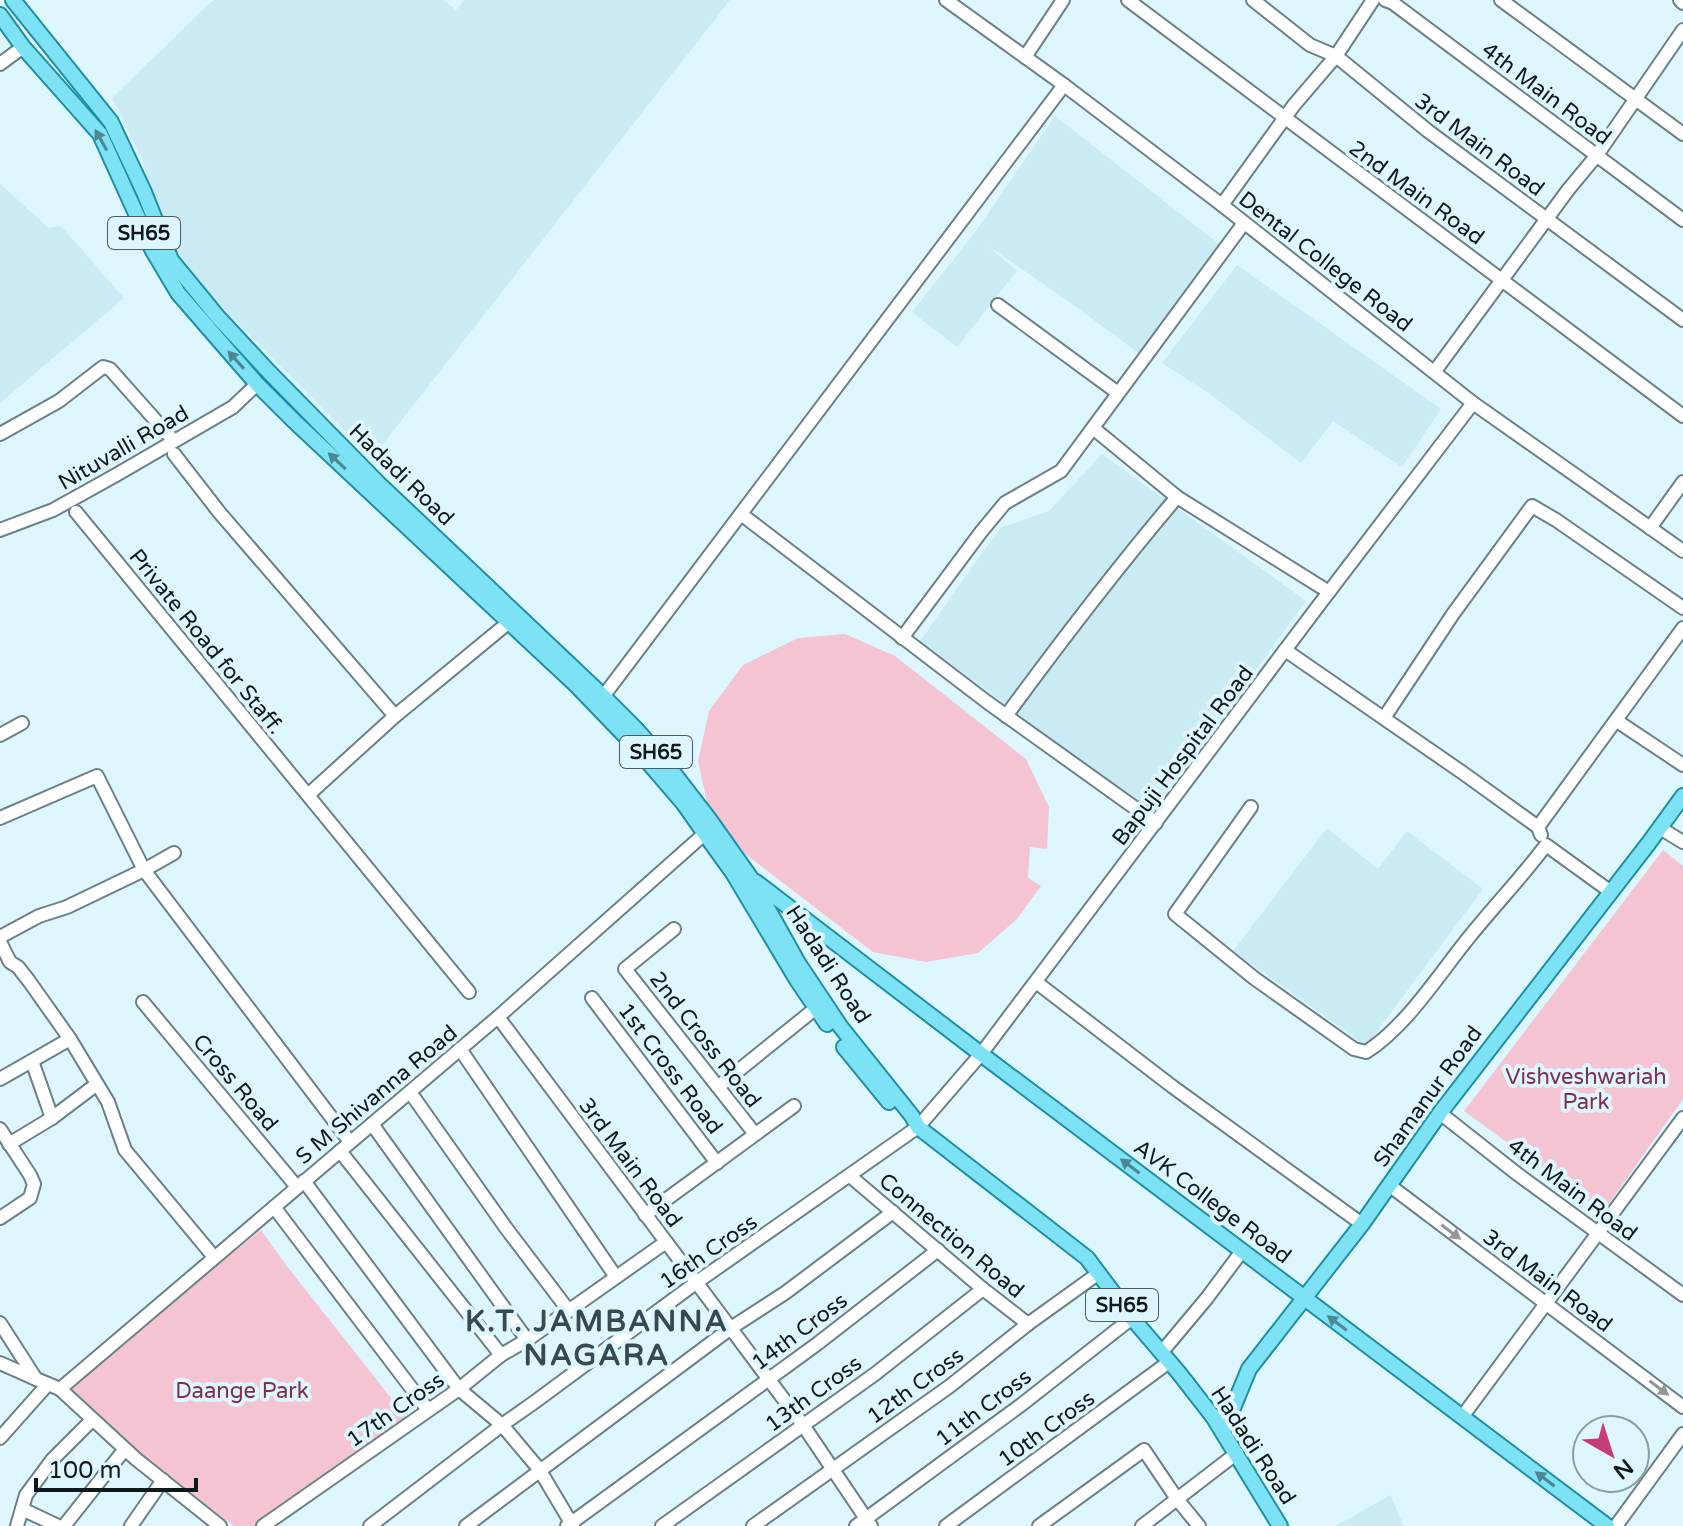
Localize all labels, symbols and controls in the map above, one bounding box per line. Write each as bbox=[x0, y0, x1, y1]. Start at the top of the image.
street label: 4th Main Road bbox=[1477, 37, 1616, 151]
street label: 3rd Main Road bbox=[1410, 88, 1549, 202]
one-way arrow bbox=[95, 129, 109, 151]
street label: 2nd Main Road bbox=[1344, 135, 1489, 250]
street label: Dental College Road bbox=[1234, 186, 1417, 338]
road number: SH65 bbox=[108, 217, 180, 249]
one-way arrow bbox=[227, 351, 245, 370]
street label: Nituvalli Road bbox=[54, 400, 193, 496]
street label: Hadadi Road bbox=[344, 418, 459, 531]
one-way arrow bbox=[328, 452, 347, 470]
street label: Private Road for Staff. bbox=[124, 544, 289, 739]
street label: Bapuji Hospital Road bbox=[1107, 661, 1259, 851]
road number: SH65 bbox=[620, 736, 692, 768]
street label: Hadadi Road bbox=[780, 901, 876, 1028]
street label: 2nd Cross Road bbox=[644, 966, 766, 1113]
street label: 1st Cross Road bbox=[613, 998, 728, 1139]
street label: S M Shivanna Road bbox=[291, 1020, 463, 1170]
street label: Shamanur Road bbox=[1368, 1021, 1488, 1172]
street label: Cross Road bbox=[187, 1029, 283, 1136]
park label: Vishveshwariah Park bbox=[1505, 1064, 1667, 1115]
street label: 3rd Main Road bbox=[573, 1093, 687, 1232]
street label: 4th Main Road bbox=[1503, 1133, 1642, 1247]
street label: AVK College Road bbox=[1129, 1134, 1296, 1269]
one-way arrow bbox=[1119, 1159, 1140, 1175]
street label: Connection Road bbox=[874, 1168, 1029, 1304]
street label: 16th Cross bbox=[655, 1209, 762, 1295]
one-way arrow bbox=[1441, 1224, 1461, 1240]
street label: 3rd Main Road bbox=[1478, 1224, 1617, 1338]
street label: 14th Cross bbox=[747, 1287, 853, 1376]
road number: SH65 bbox=[1086, 1289, 1158, 1321]
district label: K.T. JAMBANNA NAGARA bbox=[465, 1303, 729, 1374]
one-way arrow bbox=[1327, 1315, 1347, 1331]
street label: 12th Cross bbox=[862, 1342, 969, 1430]
street label: 13th Cross bbox=[760, 1350, 867, 1438]
street label: 11th Cross bbox=[931, 1363, 1037, 1452]
street label: 17th Cross bbox=[342, 1367, 449, 1453]
park label: Daange Park bbox=[175, 1378, 309, 1404]
one-way arrow bbox=[1649, 1380, 1669, 1396]
street label: Hadadi Road bbox=[1205, 1382, 1301, 1509]
street label: 10th Cross bbox=[993, 1385, 1100, 1473]
north arrow bbox=[1571, 1414, 1651, 1494]
scale bar bbox=[36, 1442, 196, 1492]
text: N bbox=[1608, 1453, 1638, 1484]
text: 100 m bbox=[48, 1456, 122, 1485]
one-way arrow bbox=[1534, 1471, 1556, 1487]

